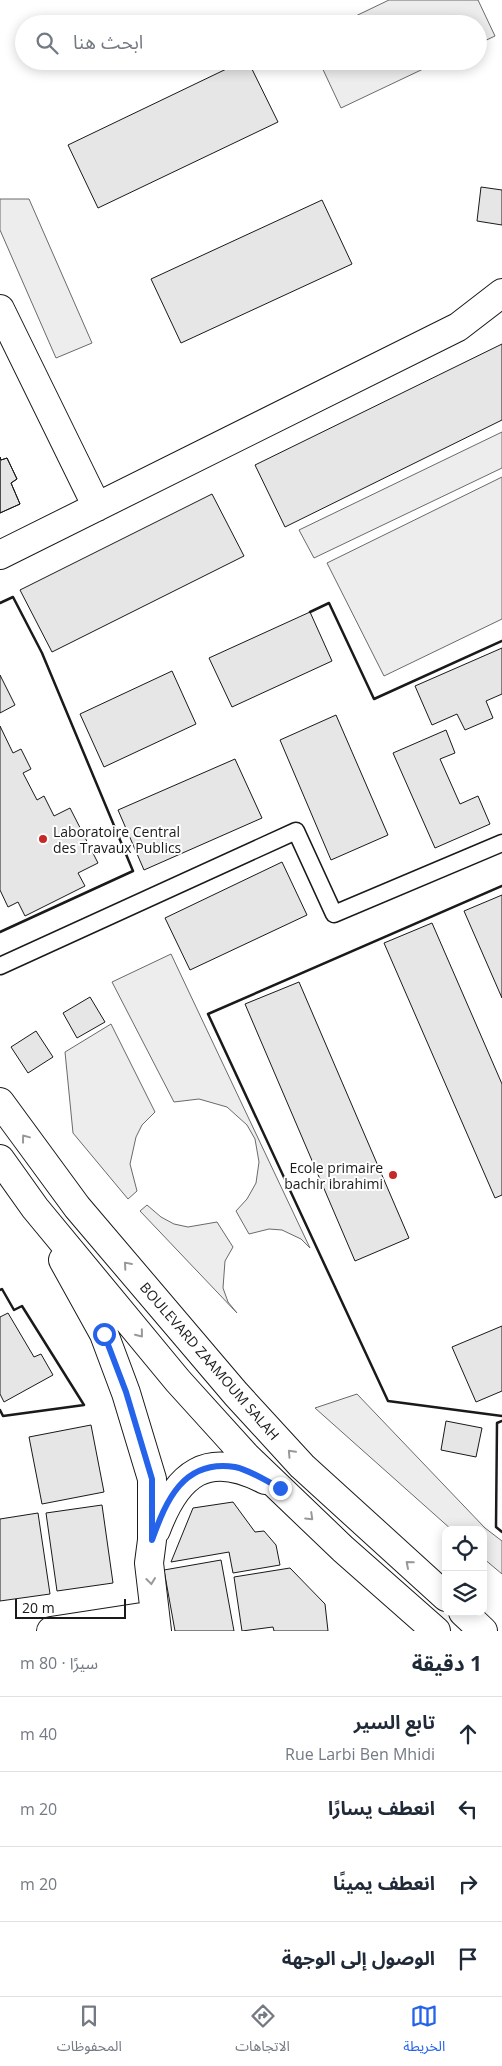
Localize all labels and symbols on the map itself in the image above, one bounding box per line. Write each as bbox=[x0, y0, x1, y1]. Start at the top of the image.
place label: Laboratoire Central des Travaux Publics bbox=[53, 822, 182, 857]
marker: Laboratoire Central des Travaux Publics bbox=[37, 833, 49, 845]
one-way arrow bbox=[22, 1134, 31, 1144]
place label: Ecole primaire bachir ibrahimi bbox=[284, 1158, 383, 1193]
marker: Ecole primaire bachir ibrahimi bbox=[387, 1169, 399, 1181]
one-way arrow bbox=[123, 1261, 132, 1270]
street label: BOULEVARD ZAAMOUM SALAH bbox=[136, 1278, 284, 1444]
route start bbox=[93, 1323, 116, 1346]
one-way arrow bbox=[134, 1328, 142, 1337]
one-way arrow bbox=[288, 1450, 297, 1459]
route end bbox=[269, 1477, 292, 1500]
one-way arrow bbox=[304, 1511, 313, 1520]
one-way arrow bbox=[406, 1561, 415, 1570]
one-way arrow bbox=[145, 1577, 156, 1585]
scale bar bbox=[15, 1596, 126, 1619]

